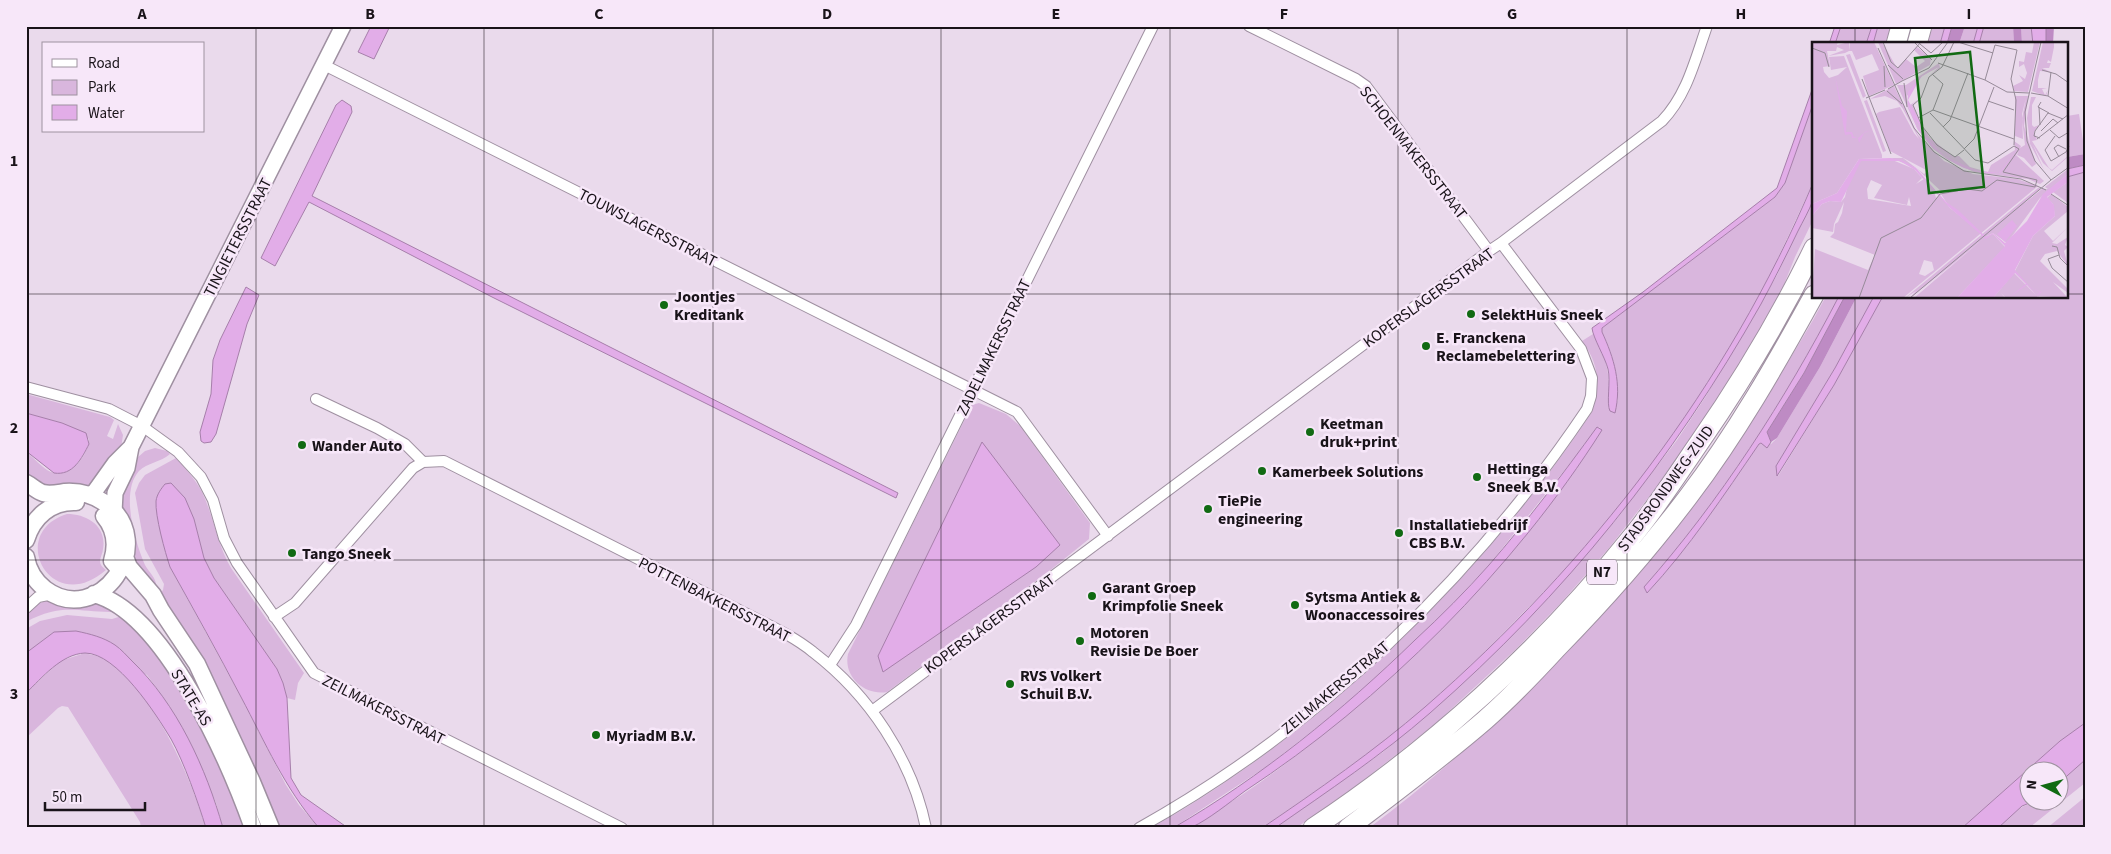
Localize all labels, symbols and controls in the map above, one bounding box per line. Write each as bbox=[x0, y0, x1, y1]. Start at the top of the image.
text: A bbox=[136, 3, 147, 25]
text: B bbox=[365, 3, 375, 25]
text: C bbox=[594, 3, 604, 25]
text: D bbox=[822, 3, 832, 25]
text: E bbox=[1052, 3, 1060, 25]
text: F bbox=[1280, 3, 1288, 25]
text: G bbox=[1507, 3, 1517, 25]
text: H bbox=[1736, 3, 1746, 25]
text: I bbox=[1967, 3, 1971, 25]
legend bbox=[42, 42, 205, 132]
inset map bbox=[1812, 42, 2068, 299]
text: Road bbox=[88, 53, 120, 74]
text: Park bbox=[88, 77, 117, 98]
street label: SCHOENMAKERSSTRAAT bbox=[1354, 81, 1472, 224]
text: Water bbox=[88, 103, 125, 124]
text: 1 bbox=[10, 150, 18, 172]
street label: TINGIETERSSTRAAT bbox=[198, 174, 278, 301]
street label: TOUWSLAGERSSTRAAT bbox=[574, 183, 721, 273]
street label: KOPERSLAGERSSTRAAT bbox=[1359, 242, 1499, 353]
street label: ZADELMAKERSSTRAAT bbox=[951, 275, 1037, 419]
place label: Joontjes Kreditank bbox=[674, 286, 744, 326]
marker: Joontjes Kreditank bbox=[658, 299, 670, 311]
place label: SelektHuis Sneek bbox=[1481, 304, 1604, 326]
marker: SelektHuis Sneek bbox=[1465, 308, 1477, 320]
place label: E. Franckena Reclamebelettering bbox=[1436, 327, 1575, 367]
marker: E. Franckena Reclamebelettering bbox=[1420, 340, 1432, 352]
place label: Keetman druk+print bbox=[1320, 413, 1397, 453]
text: 2 bbox=[10, 417, 18, 439]
street label: STADSRONDWEG-ZUID bbox=[1612, 421, 1719, 556]
marker: Keetman druk+print bbox=[1304, 426, 1316, 438]
place label: Wander Auto bbox=[312, 435, 402, 457]
marker: Wander Auto bbox=[296, 439, 308, 451]
place label: Hettinga Sneek B.V. bbox=[1487, 458, 1559, 498]
place label: Kamerbeek Solutions bbox=[1272, 461, 1423, 483]
marker: Kamerbeek Solutions bbox=[1256, 465, 1268, 477]
marker: Hettinga Sneek B.V. bbox=[1471, 471, 1483, 483]
place label: TiePie engineering bbox=[1218, 490, 1303, 530]
marker: TiePie engineering bbox=[1202, 503, 1214, 515]
place label: Installatiebedrijf CBS B.V. bbox=[1409, 514, 1528, 554]
marker: Installatiebedrijf CBS B.V. bbox=[1393, 527, 1405, 539]
place label: Tango Sneek bbox=[302, 543, 391, 565]
marker: Tango Sneek bbox=[286, 547, 298, 559]
street label: POTTENBAKKERSSTRAAT bbox=[635, 552, 795, 648]
road number: N7 bbox=[1587, 560, 1617, 584]
street label: KOPERSLAGERSSTRAAT bbox=[920, 568, 1060, 679]
place label: Garant Groep Krimpfolie Sneek bbox=[1102, 577, 1224, 617]
place label: Sytsma Antiek & Woonaccessoires bbox=[1305, 586, 1425, 626]
marker: Garant Groep Krimpfolie Sneek bbox=[1086, 590, 1098, 602]
marker: Sytsma Antiek & Woonaccessoires bbox=[1289, 599, 1301, 611]
place label: Motoren Revisie De Boer bbox=[1090, 622, 1199, 662]
marker: Motoren Revisie De Boer bbox=[1074, 635, 1086, 647]
street label: ZEILMAKERSSTRAAT bbox=[1277, 636, 1395, 740]
street label: STATE-AS bbox=[165, 665, 217, 730]
place label: RVS Volkert Schuil B.V. bbox=[1020, 665, 1102, 705]
street label: ZEILMAKERSSTRAAT bbox=[318, 669, 449, 751]
marker: RVS Volkert Schuil B.V. bbox=[1004, 678, 1016, 690]
text: 3 bbox=[10, 683, 18, 705]
place label: MyriadM B.V. bbox=[606, 725, 696, 747]
marker: MyriadM B.V. bbox=[590, 729, 602, 741]
north arrow bbox=[2018, 762, 2068, 812]
scale bar bbox=[45, 779, 145, 811]
text: N bbox=[2022, 779, 2042, 790]
text: 50 m bbox=[52, 787, 82, 808]

